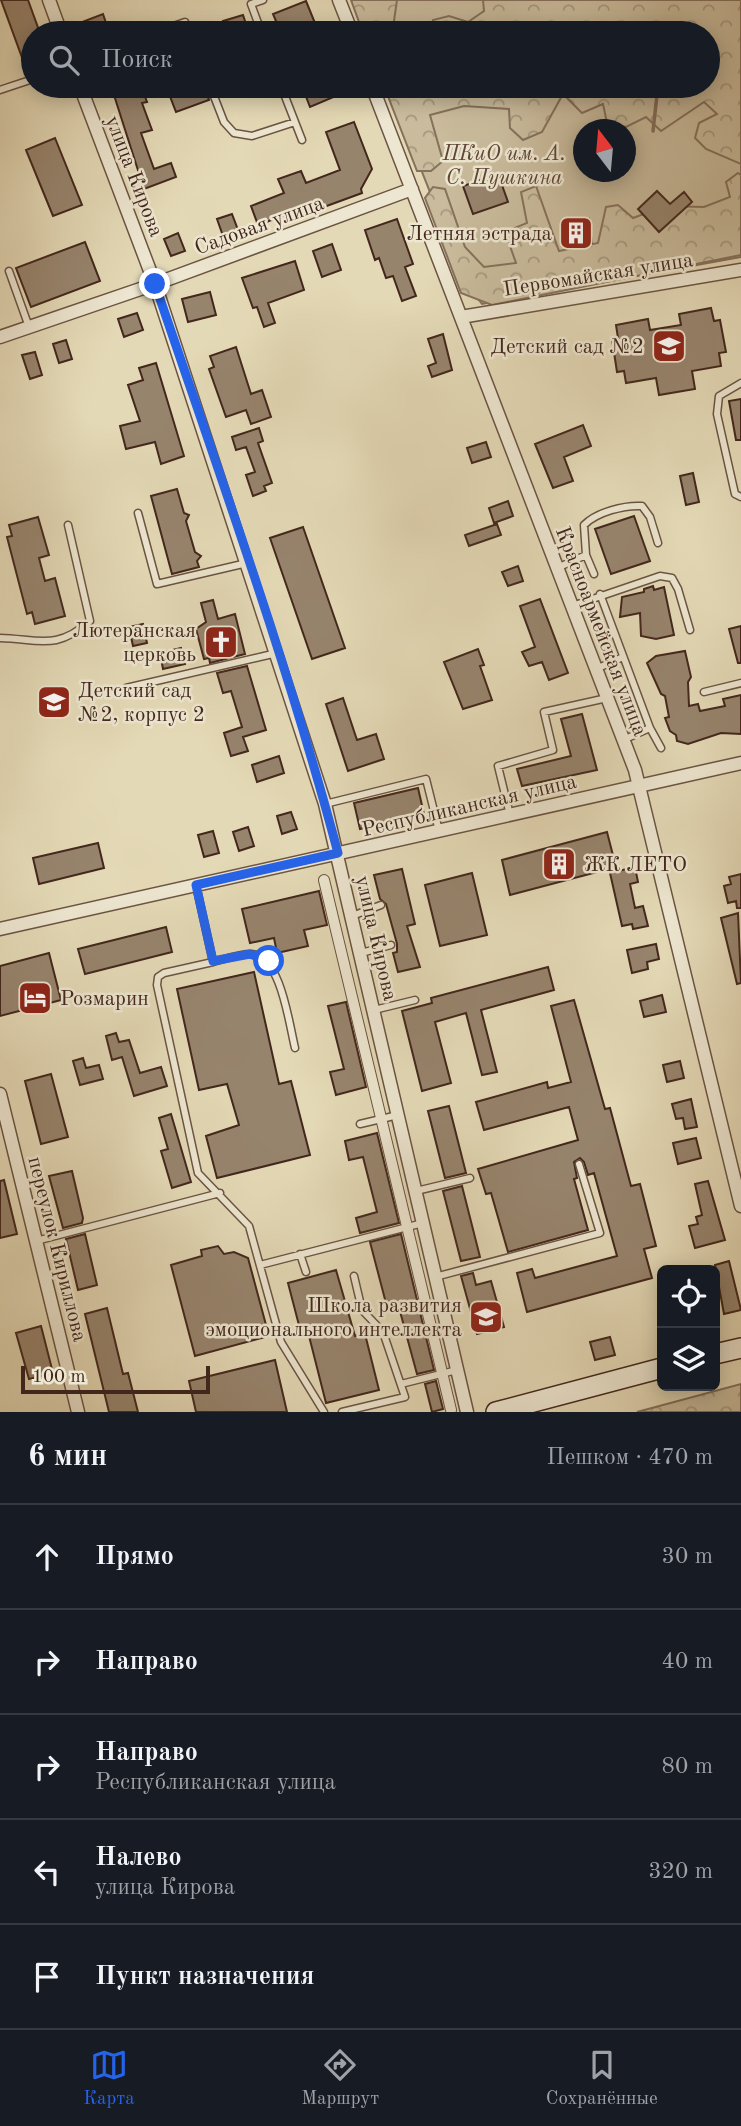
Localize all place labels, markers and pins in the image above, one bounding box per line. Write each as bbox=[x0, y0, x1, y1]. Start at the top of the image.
building icon: Летняя эстрада bbox=[557, 214, 595, 252]
place label: Летняя эстрада bbox=[406, 224, 552, 245]
school or university icon: Детский сад №2 bbox=[650, 327, 688, 365]
place label: Детский сад №2 bbox=[490, 337, 644, 358]
place label: Лютеранская церковь bbox=[72, 621, 196, 666]
church icon: Лютеранская церковь bbox=[202, 623, 240, 661]
place label: Детский сад №2, корпус 2 bbox=[78, 681, 205, 726]
school or university icon: Детский сад №2, корпус 2 bbox=[35, 683, 73, 721]
building icon: ЖК ЛЕТО bbox=[540, 845, 578, 883]
place label: ЖК ЛЕТО bbox=[584, 855, 687, 876]
hotel icon: Розмарин bbox=[16, 979, 54, 1017]
place label: Розмарин bbox=[60, 989, 149, 1010]
place label: Школа развития эмоционального интеллекта bbox=[205, 1296, 462, 1341]
school or university icon: Школа развития эмоционального интеллекта bbox=[467, 1298, 505, 1336]

